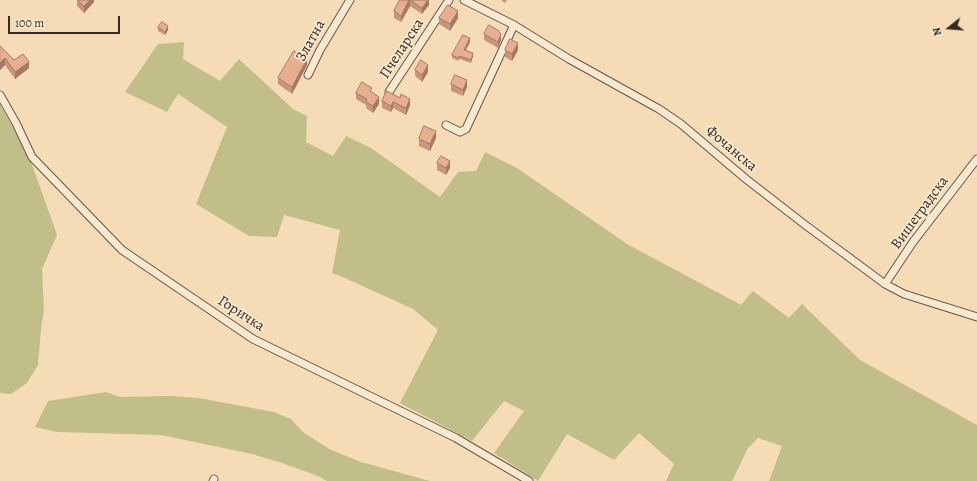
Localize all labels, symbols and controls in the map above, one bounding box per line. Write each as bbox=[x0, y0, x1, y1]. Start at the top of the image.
scale bar bbox=[10, 8, 122, 34]
north arrow bbox=[929, 8, 969, 48]
text: 100 m bbox=[15, 15, 44, 31]
street label: Пчеларска bbox=[376, 16, 428, 82]
street label: Златна bbox=[292, 17, 330, 65]
text: N bbox=[929, 26, 945, 38]
street label: Фочанска bbox=[702, 122, 760, 176]
street label: Вишеградска bbox=[887, 173, 953, 253]
street label: Горичка bbox=[214, 292, 268, 336]

